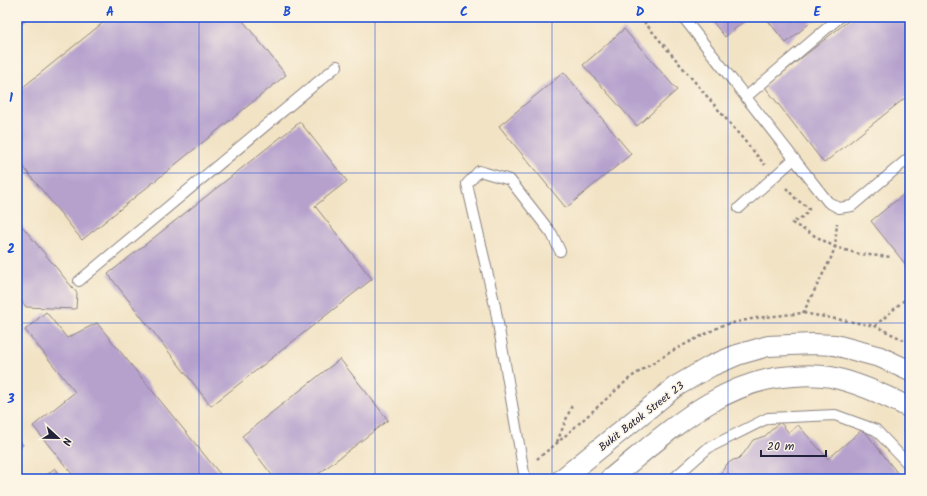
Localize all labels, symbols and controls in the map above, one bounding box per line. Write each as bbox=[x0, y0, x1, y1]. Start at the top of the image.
text: A bbox=[106, 2, 114, 23]
text: B bbox=[283, 2, 291, 23]
text: C bbox=[460, 2, 468, 23]
text: D bbox=[636, 2, 645, 23]
text: E bbox=[813, 2, 821, 23]
text: 1 bbox=[9, 88, 13, 109]
text: 2 bbox=[7, 239, 15, 260]
street label: Bukit Batok Street 23 bbox=[595, 377, 688, 456]
text: 3 bbox=[6, 389, 15, 410]
north arrow bbox=[38, 418, 78, 458]
scale bar bbox=[761, 432, 826, 458]
text: N bbox=[57, 435, 76, 448]
text: 20 m bbox=[767, 437, 795, 456]

